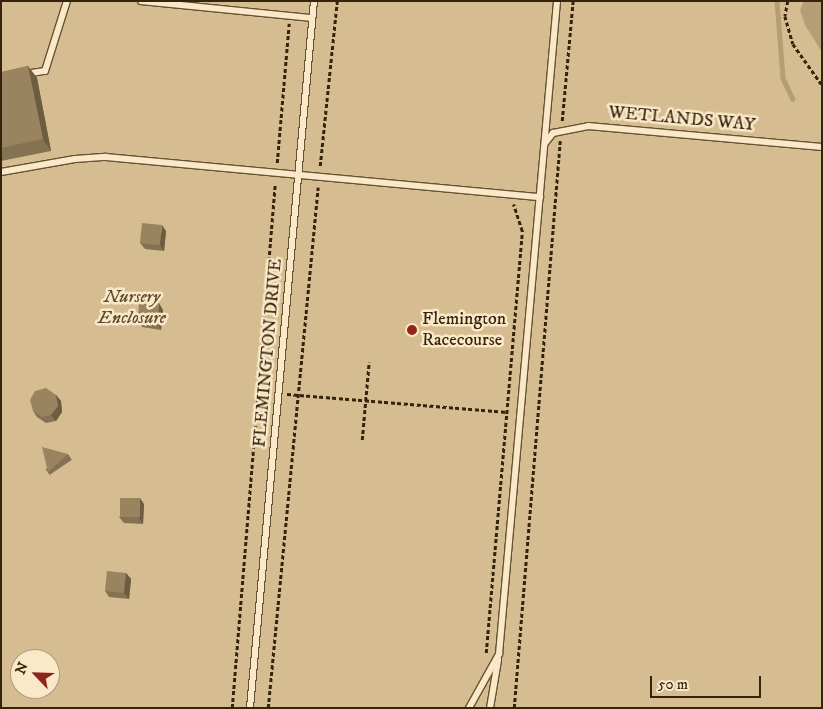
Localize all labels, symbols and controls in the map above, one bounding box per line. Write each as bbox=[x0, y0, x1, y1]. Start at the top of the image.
street label: WETLANDS WAY bbox=[608, 102, 756, 136]
street label: FLEMINGTON DRIVE bbox=[249, 258, 287, 448]
park label: Nursery Enclosure bbox=[98, 287, 166, 330]
place label: Flemington Racecourse bbox=[422, 309, 506, 352]
marker: Flemington Racecourse bbox=[406, 324, 418, 336]
north arrow bbox=[10, 649, 60, 699]
text: N bbox=[12, 659, 33, 677]
scale bar bbox=[653, 666, 764, 698]
text: 50 m bbox=[658, 675, 688, 694]

